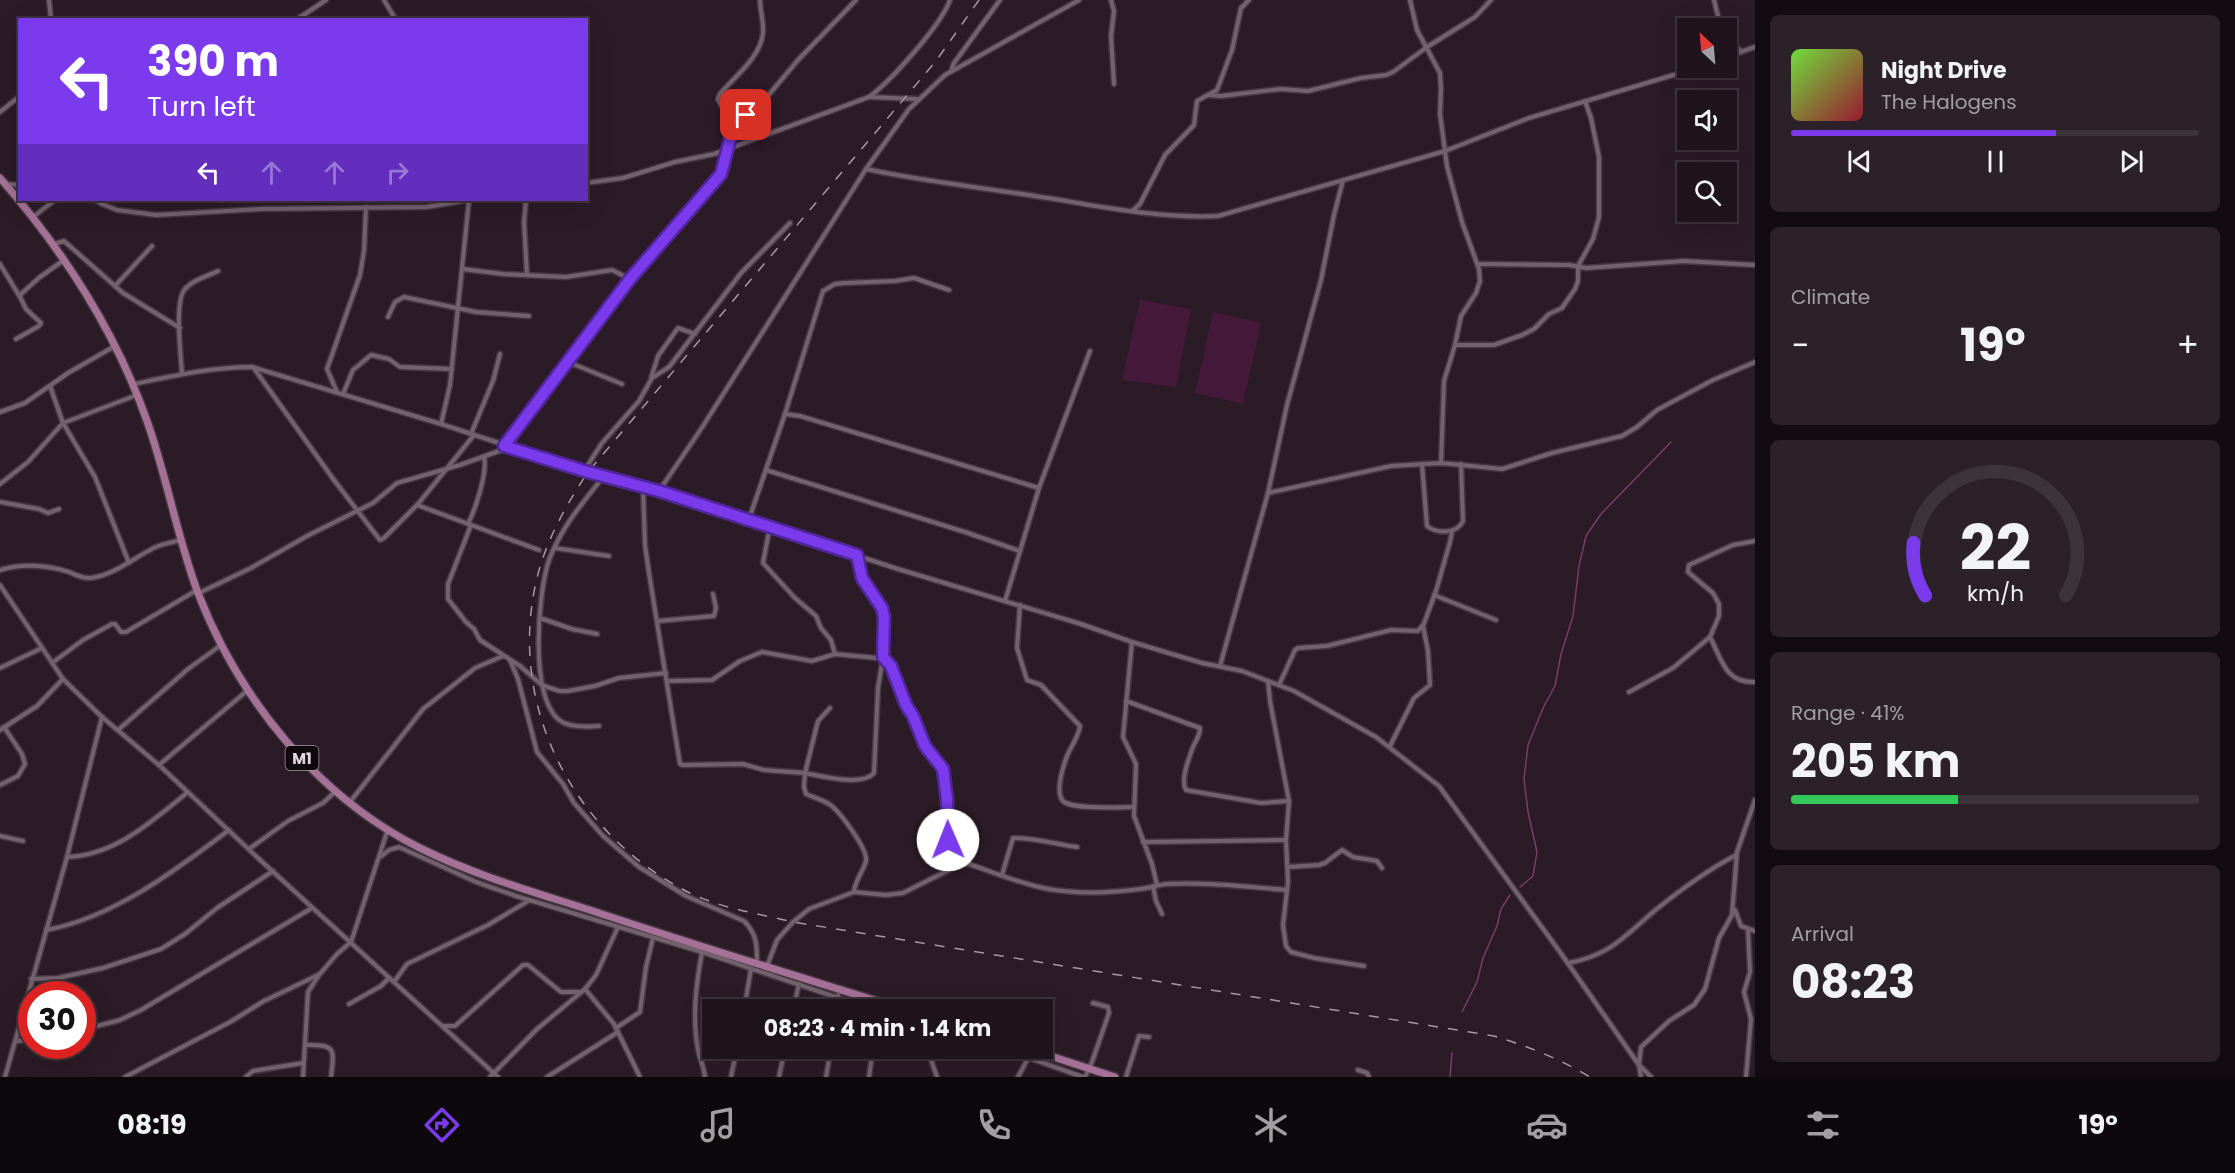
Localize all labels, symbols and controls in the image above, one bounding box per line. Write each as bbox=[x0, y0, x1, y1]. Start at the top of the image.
north arrow bbox=[1677, 18, 1737, 78]
map controls bbox=[1677, 18, 1737, 222]
text: 390 m bbox=[147, 32, 279, 91]
icon: left bbox=[48, 42, 126, 120]
text: Night Drive bbox=[1881, 55, 2007, 86]
text: Turn left bbox=[147, 88, 256, 125]
text: The Halogens bbox=[1881, 88, 2017, 116]
pin bbox=[720, 89, 771, 140]
button: sound bbox=[1677, 90, 1737, 150]
icon: arrive bbox=[729, 98, 762, 131]
icon: previous bbox=[1843, 145, 1876, 178]
icon: pause bbox=[1979, 145, 2012, 178]
icon: next bbox=[2115, 145, 2148, 178]
icon: left bbox=[192, 156, 225, 189]
icon: ahead bbox=[255, 156, 288, 189]
icon: ahead bbox=[318, 156, 351, 189]
icon: right bbox=[381, 156, 414, 189]
button: search bbox=[1677, 162, 1737, 222]
text: Climate bbox=[1791, 283, 1870, 311]
text: 19° bbox=[1960, 314, 2026, 377]
text: − bbox=[1791, 322, 1809, 369]
text: + bbox=[2176, 322, 2199, 369]
text: 22 bbox=[1959, 504, 2031, 592]
text: km/h bbox=[1966, 578, 2024, 609]
text: Range · 41% bbox=[1791, 699, 1904, 727]
text: 205 km bbox=[1791, 730, 1960, 793]
road number: M1 bbox=[286, 746, 318, 770]
position arrow bbox=[916, 808, 980, 872]
text: Arrival bbox=[1791, 920, 1854, 948]
text: 08:23 bbox=[1791, 951, 1915, 1014]
speed limit sign: 30 bbox=[18, 981, 96, 1059]
text: 08:23 · 4 min · 1.4 km bbox=[764, 1013, 991, 1044]
icon: directions bbox=[421, 1104, 463, 1146]
icon: music bbox=[697, 1104, 739, 1146]
icon: phone bbox=[973, 1104, 1015, 1146]
icon: climate bbox=[1250, 1104, 1292, 1146]
icon: car bbox=[1526, 1104, 1568, 1146]
icon: filters bbox=[1802, 1104, 1844, 1146]
text: 08:19 bbox=[117, 1106, 187, 1143]
text: 19° bbox=[2079, 1106, 2118, 1143]

